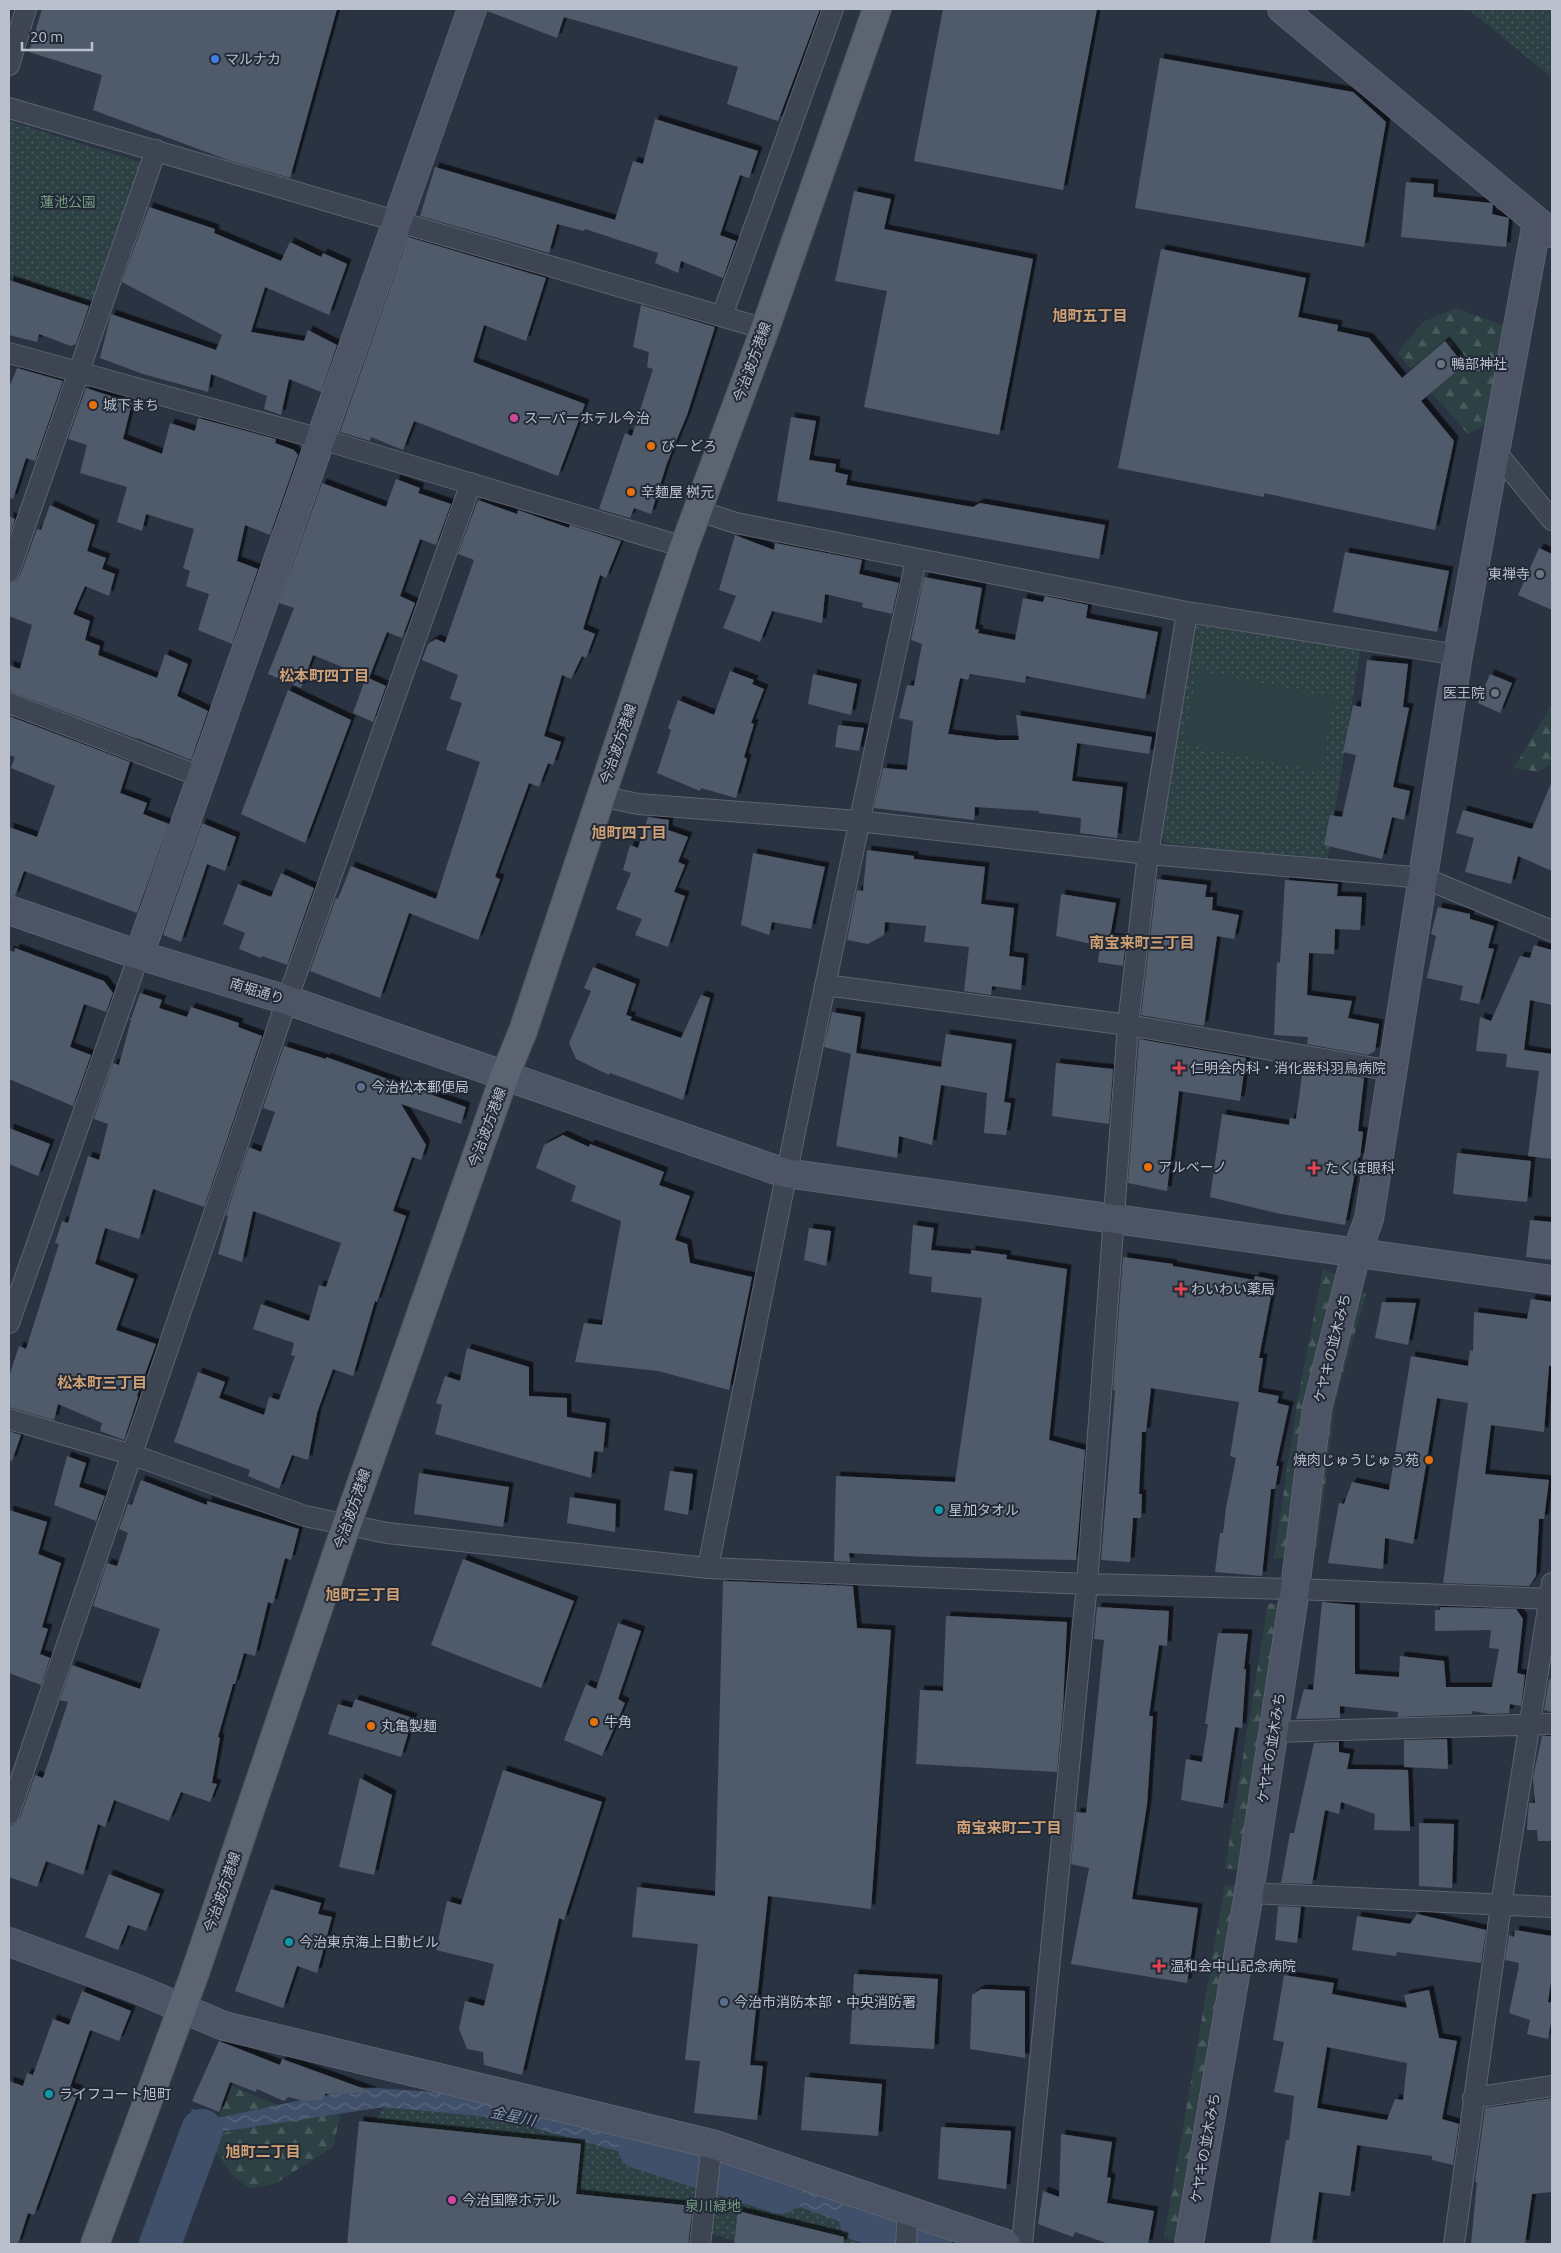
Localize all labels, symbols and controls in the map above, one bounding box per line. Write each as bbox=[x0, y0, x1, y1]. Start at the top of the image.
scale bar bbox=[22, 20, 92, 52]
text: 20 m bbox=[30, 28, 63, 45]
place label: マルナカ bbox=[225, 51, 281, 67]
marker: マルナカ bbox=[209, 53, 221, 65]
park label: 蓮池公園 bbox=[40, 194, 96, 210]
district label: 旭町五丁目 bbox=[1052, 307, 1128, 324]
street label: 今治波方港線 bbox=[730, 320, 774, 404]
place label: 鴨部神社 bbox=[1451, 356, 1507, 372]
marker: 鴨部神社 bbox=[1435, 358, 1447, 370]
place label: 城下まち bbox=[103, 397, 159, 413]
marker: 城下まち bbox=[87, 399, 99, 411]
place label: スーパーホテル今治 bbox=[524, 410, 650, 426]
marker: スーパーホテル今治 bbox=[508, 412, 520, 424]
place label: びーどろ bbox=[661, 438, 717, 454]
marker: びーどろ bbox=[645, 440, 657, 452]
place label: 辛麺屋 桝元 bbox=[641, 484, 714, 500]
marker: 辛麺屋 桝元 bbox=[625, 486, 637, 498]
place label: 東禅寺 bbox=[1488, 566, 1530, 582]
marker: 東禅寺 bbox=[1534, 568, 1546, 580]
district label: 松本町四丁目 bbox=[279, 667, 369, 684]
place label: 医王院 bbox=[1443, 685, 1485, 701]
marker: 医王院 bbox=[1489, 687, 1501, 699]
street label: 今治波方港線 bbox=[597, 702, 639, 786]
district label: 旭町四丁目 bbox=[591, 824, 667, 841]
district label: 南宝来町三丁目 bbox=[1089, 934, 1195, 951]
street label: 南堀通り bbox=[228, 975, 286, 1007]
place label: 仁明会内科・消化器科羽鳥病院 bbox=[1190, 1060, 1386, 1076]
marker: 仁明会内科・消化器科羽鳥病院 bbox=[1172, 1061, 1186, 1075]
place label: 今治松本郵便局 bbox=[371, 1079, 469, 1095]
marker: 今治松本郵便局 bbox=[355, 1081, 367, 1093]
street label: 今治波方港線 bbox=[465, 1085, 509, 1169]
place label: アルベーノ bbox=[1158, 1159, 1227, 1175]
place label: たくぼ眼科 bbox=[1325, 1160, 1395, 1176]
marker: アルベーノ bbox=[1142, 1161, 1154, 1173]
marker: たくぼ眼科 bbox=[1307, 1161, 1321, 1175]
place label: わいわい薬局 bbox=[1191, 1281, 1275, 1297]
marker: わいわい薬局 bbox=[1175, 1283, 1187, 1295]
street label: ケヤキの並木みち bbox=[1311, 1292, 1353, 1404]
district label: 松本町三丁目 bbox=[57, 1374, 147, 1391]
place label: 焼肉じゅうじゅう苑 bbox=[1293, 1452, 1419, 1468]
marker: 焼肉じゅうじゅう苑 bbox=[1423, 1454, 1435, 1466]
street label: 今治波方港線 bbox=[331, 1467, 373, 1551]
place label: 星加タオル bbox=[949, 1502, 1019, 1518]
marker: 星加タオル bbox=[933, 1504, 945, 1516]
district label: 旭町三丁目 bbox=[325, 1586, 401, 1603]
street label: ケヤキの並木みち bbox=[1254, 1691, 1288, 1805]
place label: 牛角 bbox=[604, 1714, 632, 1730]
marker: 牛角 bbox=[588, 1716, 600, 1728]
place label: 丸亀製麺 bbox=[381, 1718, 437, 1734]
marker: 丸亀製麺 bbox=[365, 1720, 377, 1732]
district label: 南宝来町二丁目 bbox=[956, 1819, 1062, 1836]
street label: 今治波方港線 bbox=[201, 1850, 243, 1934]
place label: 今治東京海上日動ビル bbox=[299, 1934, 439, 1950]
marker: 今治東京海上日動ビル bbox=[283, 1936, 295, 1948]
place label: 温和会中山記念病院 bbox=[1170, 1958, 1296, 1974]
marker: 温和会中山記念病院 bbox=[1152, 1959, 1166, 1973]
place label: 今治市消防本部・中央消防署 bbox=[734, 1994, 916, 2010]
marker: 今治市消防本部・中央消防署 bbox=[718, 1996, 730, 2008]
place label: ライフコート旭町 bbox=[59, 2086, 171, 2102]
marker: ライフコート旭町 bbox=[43, 2088, 55, 2100]
street label: ケヤキの並木みち bbox=[1187, 2091, 1223, 2205]
water label: 金星川 bbox=[489, 2103, 539, 2129]
district label: 旭町二丁目 bbox=[225, 2143, 301, 2160]
place label: 今治国際ホテル bbox=[462, 2192, 560, 2208]
marker: 今治国際ホテル bbox=[446, 2194, 458, 2206]
park label: 泉川緑地 bbox=[685, 2198, 741, 2214]

